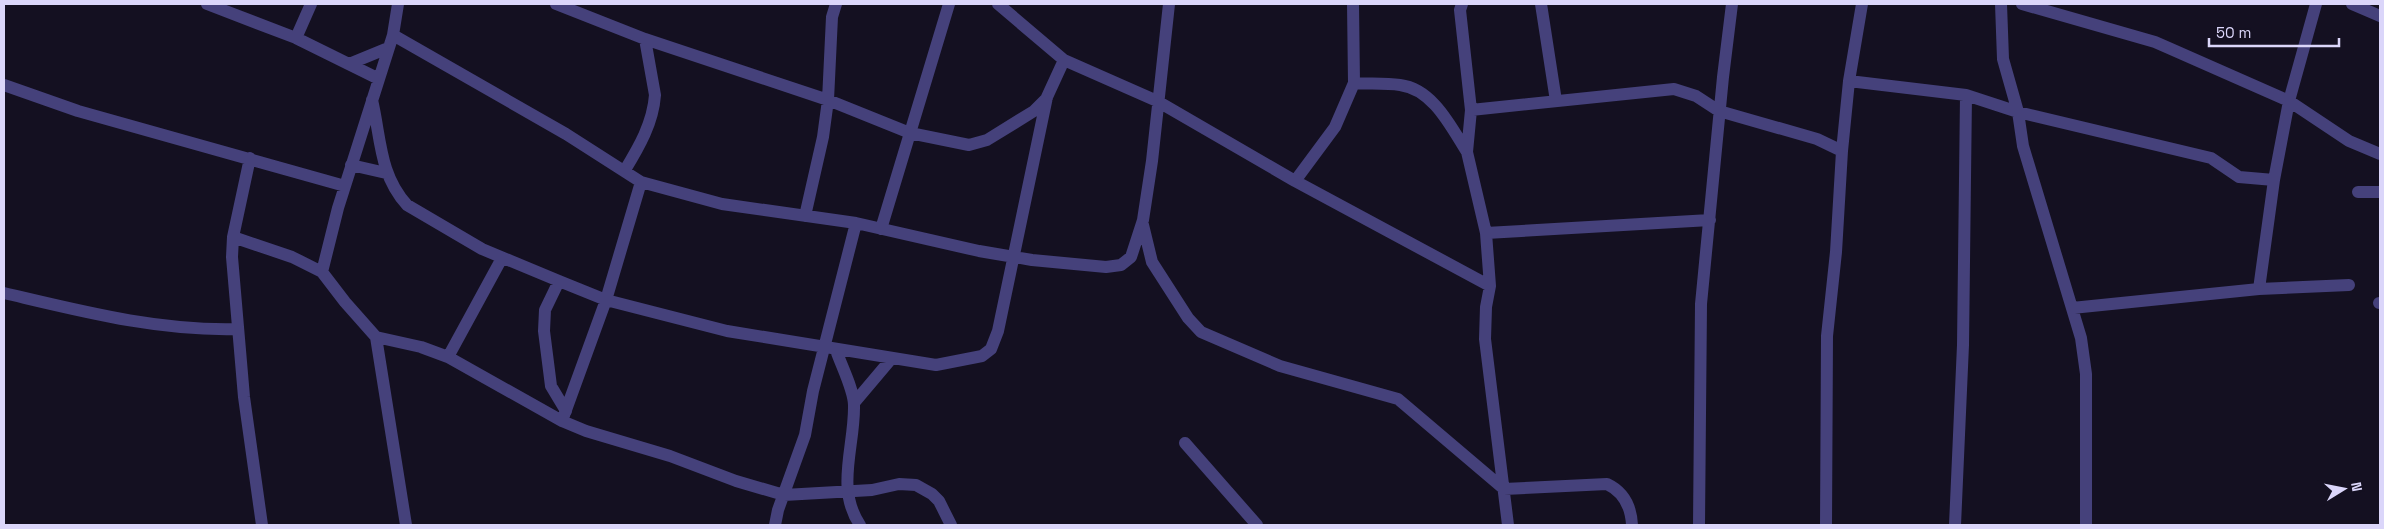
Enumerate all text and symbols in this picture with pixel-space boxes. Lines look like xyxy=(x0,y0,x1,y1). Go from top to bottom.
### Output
scale bar xyxy=(2209,15,2339,47)
text: 50 m xyxy=(2216,23,2251,42)
north arrow xyxy=(2319,464,2369,514)
text: N xyxy=(2347,481,2366,493)

